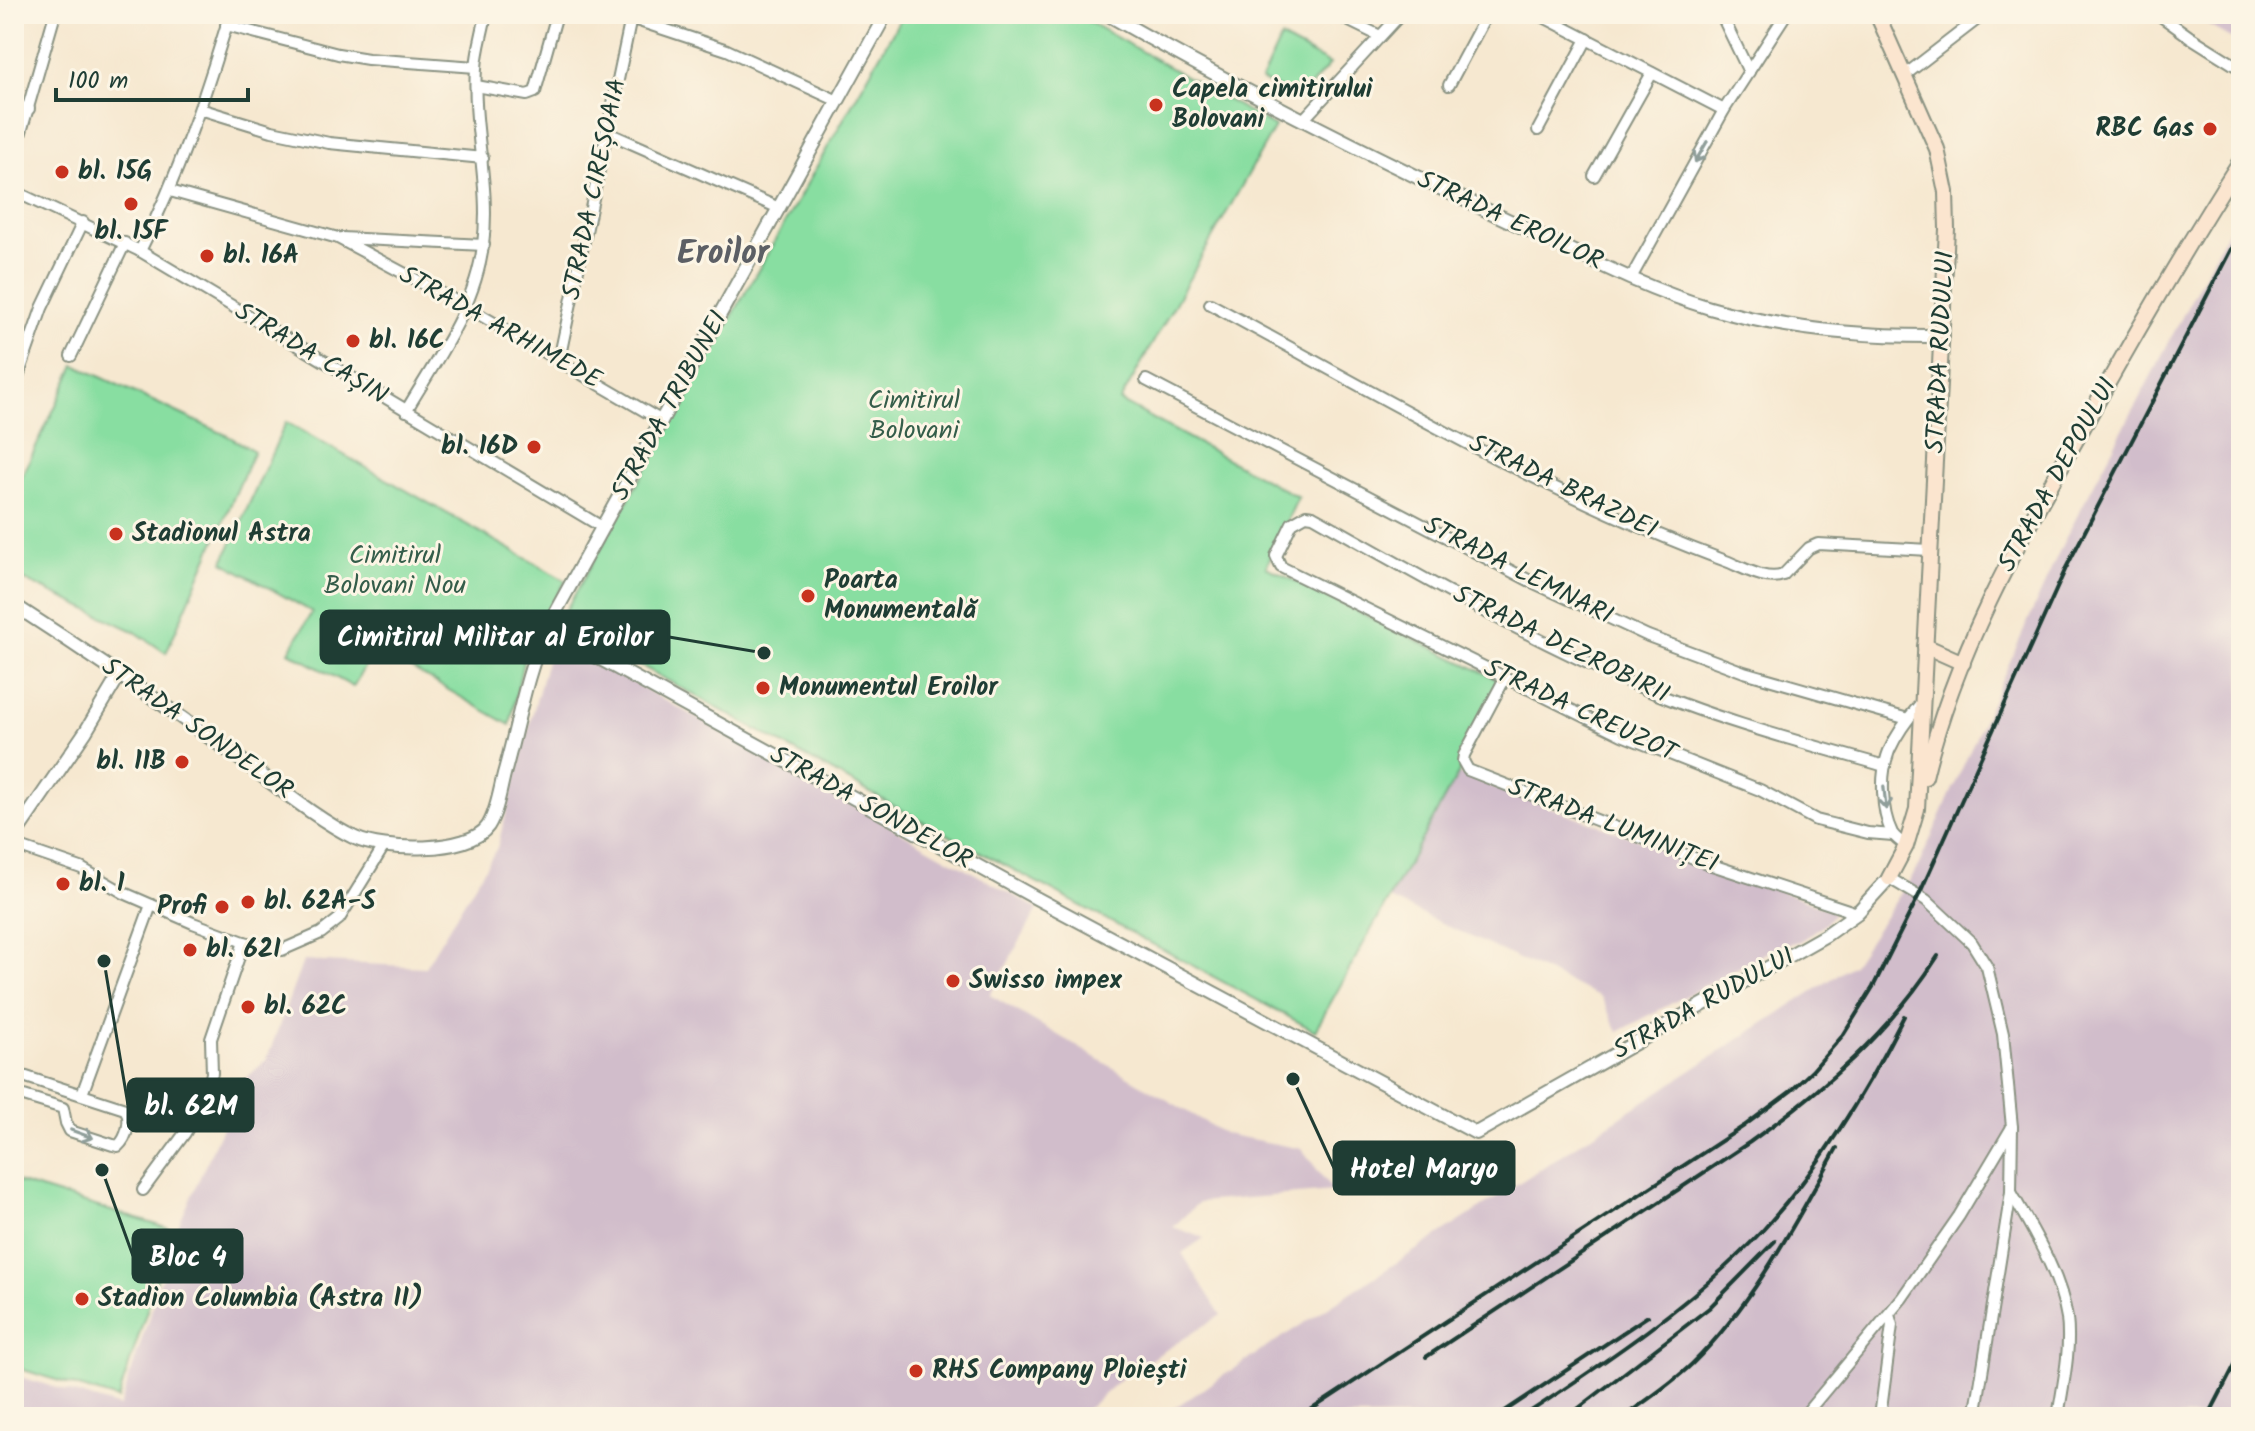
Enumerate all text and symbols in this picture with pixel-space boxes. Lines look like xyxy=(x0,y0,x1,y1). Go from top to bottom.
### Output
scale bar xyxy=(56,52,248,102)
text: 100 m xyxy=(68,62,128,101)
place label: Capela cimitirului Bolovani xyxy=(1172,69,1374,141)
street label: STRADA CIREȘOAIA xyxy=(551,74,639,304)
marker: Capela cimitirului Bolovani xyxy=(1147,96,1165,114)
place label: RBC Gas xyxy=(2095,108,2194,150)
marker: RBC Gas xyxy=(2201,120,2219,138)
one-way arrow xyxy=(1693,139,1708,163)
place label: bl. 15G xyxy=(78,151,152,193)
street label: STRADA EROILOR xyxy=(1410,159,1610,283)
marker: bl. 15G xyxy=(53,163,71,181)
marker: bl. 15F xyxy=(122,195,140,213)
place label: bl. 15F xyxy=(95,211,169,253)
district label: Eroilor xyxy=(677,227,771,281)
place label: bl. 16A xyxy=(223,235,299,277)
marker: bl. 16A xyxy=(198,247,216,265)
street label: STRADA RUDULUI xyxy=(1915,250,1967,454)
street label: STRADA ARHIMEDE xyxy=(391,255,610,402)
street label: STRADA CAȘIN xyxy=(226,292,396,416)
street label: STRADA TRIBUNEI xyxy=(600,303,740,509)
place label: bl. 16C xyxy=(369,320,445,362)
marker: bl. 16C xyxy=(344,332,362,350)
street label: STRADA DEPOULUI xyxy=(1987,370,2129,580)
park label: Cimitirul Bolovani xyxy=(868,380,961,452)
street label: STRADA BRAZDEI xyxy=(1461,423,1665,551)
place label: bl. 16D xyxy=(441,426,518,468)
marker: bl. 16D xyxy=(525,438,543,456)
street label: STRADA LEMNARI xyxy=(1416,505,1620,637)
place label: Stadionul Astra xyxy=(132,513,311,555)
marker: Stadionul Astra xyxy=(107,525,125,543)
park label: Cimitirul Bolovani Nou xyxy=(324,535,466,607)
place label: Poarta Monumentală xyxy=(824,560,979,632)
street label: STRADA DEZROBIRII xyxy=(1445,574,1677,716)
marker: Poarta Monumentală xyxy=(799,587,817,605)
callout: Cimitirul Militar al Eroilor xyxy=(321,611,669,663)
text: Cimitirul Militar al Eroilor xyxy=(337,616,655,661)
street label: STRADA SONDELOR xyxy=(92,647,302,811)
street label: STRADA CREUZOT xyxy=(1476,648,1686,775)
place label: Monumentul Eroilor xyxy=(779,667,999,709)
marker: Monumentul Eroilor xyxy=(754,679,772,697)
street label: STRADA SONDELOR xyxy=(762,735,980,881)
place label: bl. 11B xyxy=(96,741,166,783)
marker: bl. 11B xyxy=(173,753,191,771)
street label: STRADA LUMINIȚEI xyxy=(1502,767,1724,885)
one-way arrow xyxy=(1878,784,1893,811)
place label: bl. 1 xyxy=(79,863,125,905)
marker: bl. 1 xyxy=(54,875,72,893)
place label: bl. 62A-S xyxy=(264,881,376,923)
place label: Profi xyxy=(157,886,208,928)
marker: bl. 62A-S xyxy=(239,893,257,911)
marker: Profi xyxy=(213,898,231,916)
place label: bl. 62I xyxy=(206,929,281,971)
street label: STRADA RUDULUI xyxy=(1605,937,1803,1071)
marker: bl. 62I xyxy=(181,941,199,959)
place label: Swisso impex xyxy=(969,960,1122,1002)
marker: Swisso impex xyxy=(944,972,962,990)
place label: bl. 62C xyxy=(264,986,347,1028)
marker: bl. 62C xyxy=(239,998,257,1016)
callout: bl. 62M xyxy=(128,1079,253,1131)
text: bl. 62M xyxy=(144,1085,239,1130)
one-way arrow xyxy=(69,1128,94,1143)
callout: Hotel Maryo xyxy=(1334,1142,1514,1194)
text: Hotel Maryo xyxy=(1350,1148,1498,1193)
callout: Bloc 4 xyxy=(133,1230,242,1282)
text: Bloc 4 xyxy=(149,1236,227,1281)
place label: Stadion Columbia (Astra II) xyxy=(98,1278,423,1320)
marker: Stadion Columbia (Astra II) xyxy=(73,1290,91,1308)
place label: RHS Company Ploiești xyxy=(932,1350,1188,1392)
marker: RHS Company Ploiești xyxy=(907,1362,925,1380)

